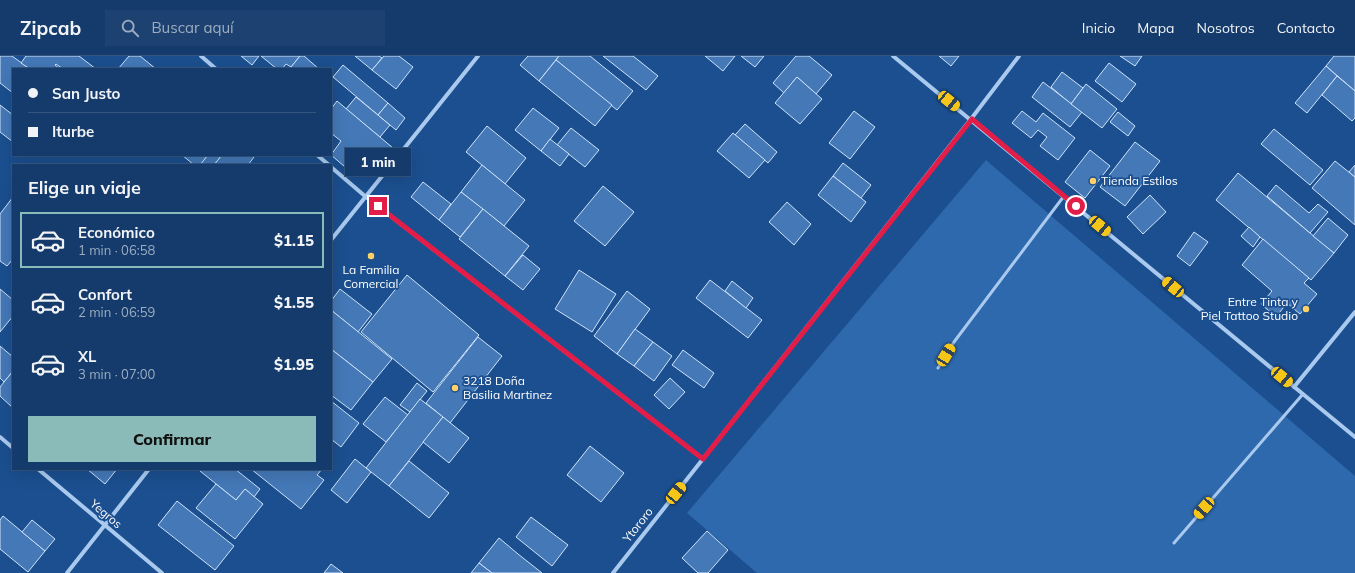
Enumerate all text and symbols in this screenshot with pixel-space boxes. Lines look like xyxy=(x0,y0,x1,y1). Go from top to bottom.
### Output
search box xyxy=(105,10,385,46)
text: Zipcab xyxy=(20,16,81,40)
icon: search xyxy=(119,17,141,39)
text: Buscar aquí xyxy=(151,18,234,37)
text: Inicio xyxy=(1082,19,1115,37)
text: Mapa xyxy=(1137,19,1175,37)
text: Nosotros xyxy=(1197,19,1255,37)
text: Contacto xyxy=(1277,19,1335,37)
text: San Justo xyxy=(52,84,120,103)
car xyxy=(936,89,962,113)
text: Iturbe xyxy=(52,122,94,141)
callout: 1 min xyxy=(345,148,411,176)
text: 1 min xyxy=(361,154,395,170)
place label: Tienda Estilos xyxy=(1101,173,1178,188)
text: Elige un viaje xyxy=(28,176,141,199)
marker: Tienda Estilos xyxy=(1088,176,1098,186)
route end xyxy=(369,197,387,215)
route start xyxy=(1067,197,1085,215)
car xyxy=(1087,214,1113,238)
icon: car xyxy=(30,222,66,258)
text: Económico xyxy=(78,223,155,242)
text: $1.15 xyxy=(274,231,314,250)
text: 1 min · 06:58 xyxy=(78,242,155,258)
marker: La Familia Comercial xyxy=(366,251,376,261)
place label: La Familia Comercial xyxy=(343,262,399,291)
car xyxy=(1160,275,1186,299)
icon: car xyxy=(30,284,66,320)
text: Confort xyxy=(78,285,132,304)
text: $1.55 xyxy=(274,293,314,312)
place label: Entre Tinta y Piel Tattoo Studio xyxy=(1201,294,1299,323)
text: 2 min · 06:59 xyxy=(78,304,155,320)
marker: Entre Tinta y Piel Tattoo Studio xyxy=(1301,304,1311,314)
car xyxy=(935,342,957,368)
icon: car xyxy=(30,346,66,382)
text: XL xyxy=(78,347,96,366)
text: $1.95 xyxy=(274,355,314,374)
car xyxy=(1269,365,1295,389)
text: 3 min · 07:00 xyxy=(78,366,155,382)
place label: 3218 Doña Basilia Martinez xyxy=(463,373,552,402)
marker: 3218 Doña Basilia Martinez xyxy=(450,383,460,393)
button: Confirmar xyxy=(28,416,316,462)
car xyxy=(664,480,688,506)
street label: Yegros xyxy=(86,495,125,531)
car xyxy=(1192,495,1216,521)
street label: Ytororo xyxy=(619,504,656,546)

